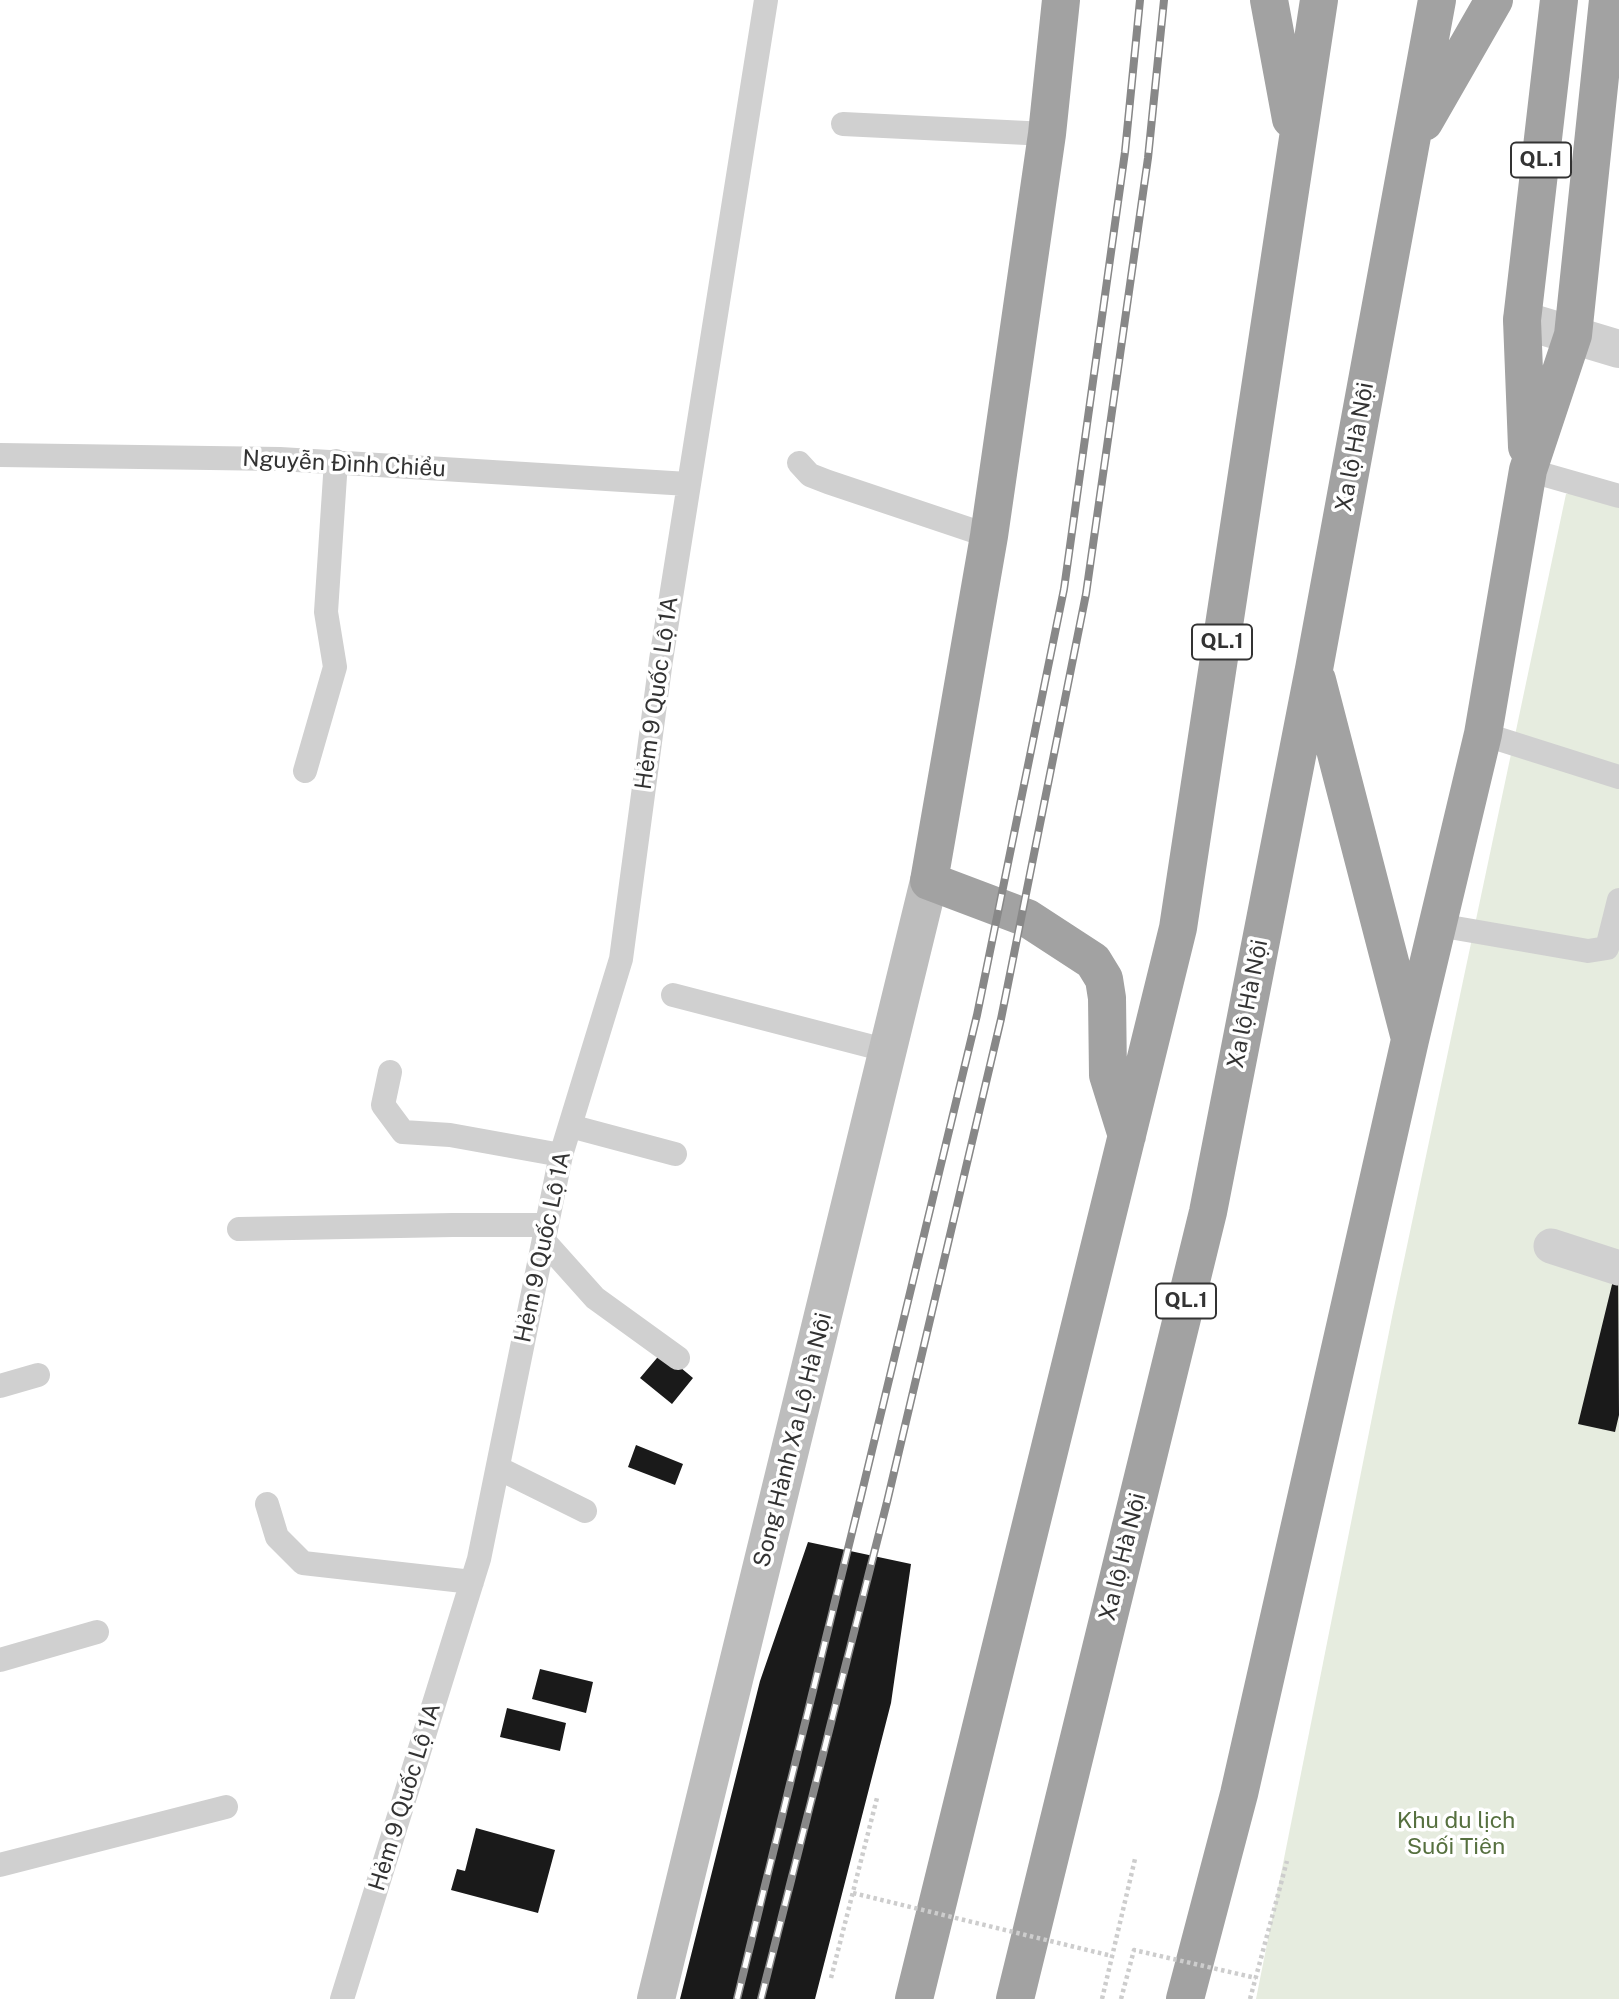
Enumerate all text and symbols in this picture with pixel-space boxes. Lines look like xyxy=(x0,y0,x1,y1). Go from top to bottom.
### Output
road number: QL.1 xyxy=(1511,142,1571,178)
street label: Xa lộ Hà Nội xyxy=(1330,380,1380,514)
street label: Nguyễn Đình Chiểu xyxy=(242,445,446,483)
street label: Hẻm 9 Quốc Lộ 1A xyxy=(630,595,684,791)
road number: QL.1 xyxy=(1192,624,1252,660)
street label: Xa lộ Hà Nội xyxy=(1222,937,1274,1071)
street label: Hẻm 9 Quốc Lộ 1A xyxy=(509,1149,577,1345)
road number: QL.1 xyxy=(1156,1284,1216,1318)
street label: Song Hành Xa Lộ Hà Nội xyxy=(748,1310,838,1570)
street label: Xa lộ Hà Nội xyxy=(1094,1490,1152,1624)
street label: Hẻm 9 Quốc Lộ 1A xyxy=(363,1700,447,1894)
park label: Khu du lịch Suối Tiên xyxy=(1397,1807,1515,1861)

